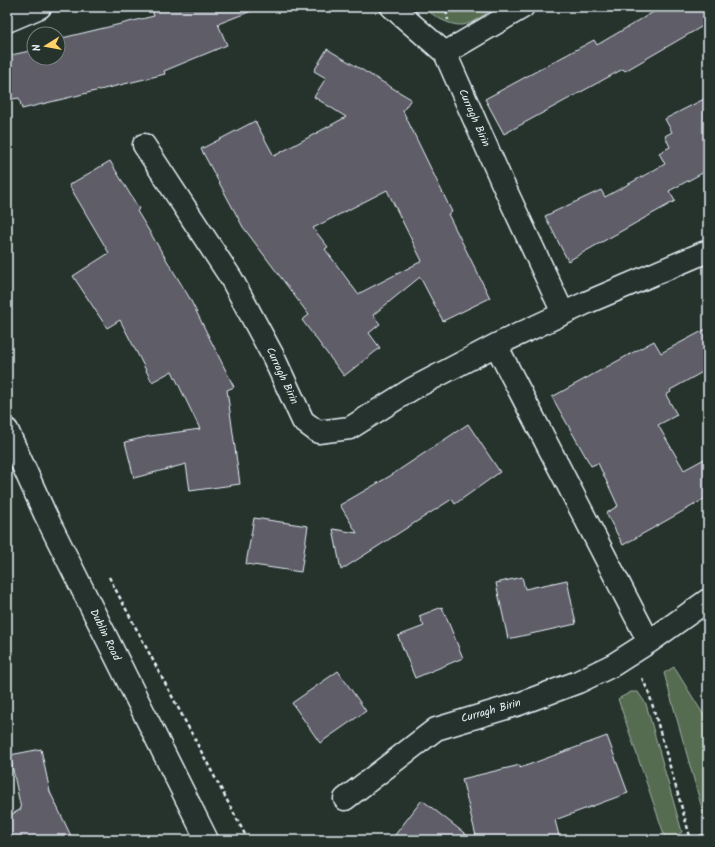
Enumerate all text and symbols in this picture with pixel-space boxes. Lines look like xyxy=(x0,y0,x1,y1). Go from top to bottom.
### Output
north arrow xyxy=(26,26,66,66)
text: N xyxy=(28,43,47,53)
street label: Curragh Birin xyxy=(453,86,495,150)
street label: Curragh Birin xyxy=(261,344,303,408)
street label: Dublin Road xyxy=(85,606,126,664)
street label: Curragh Birin xyxy=(459,694,523,728)

